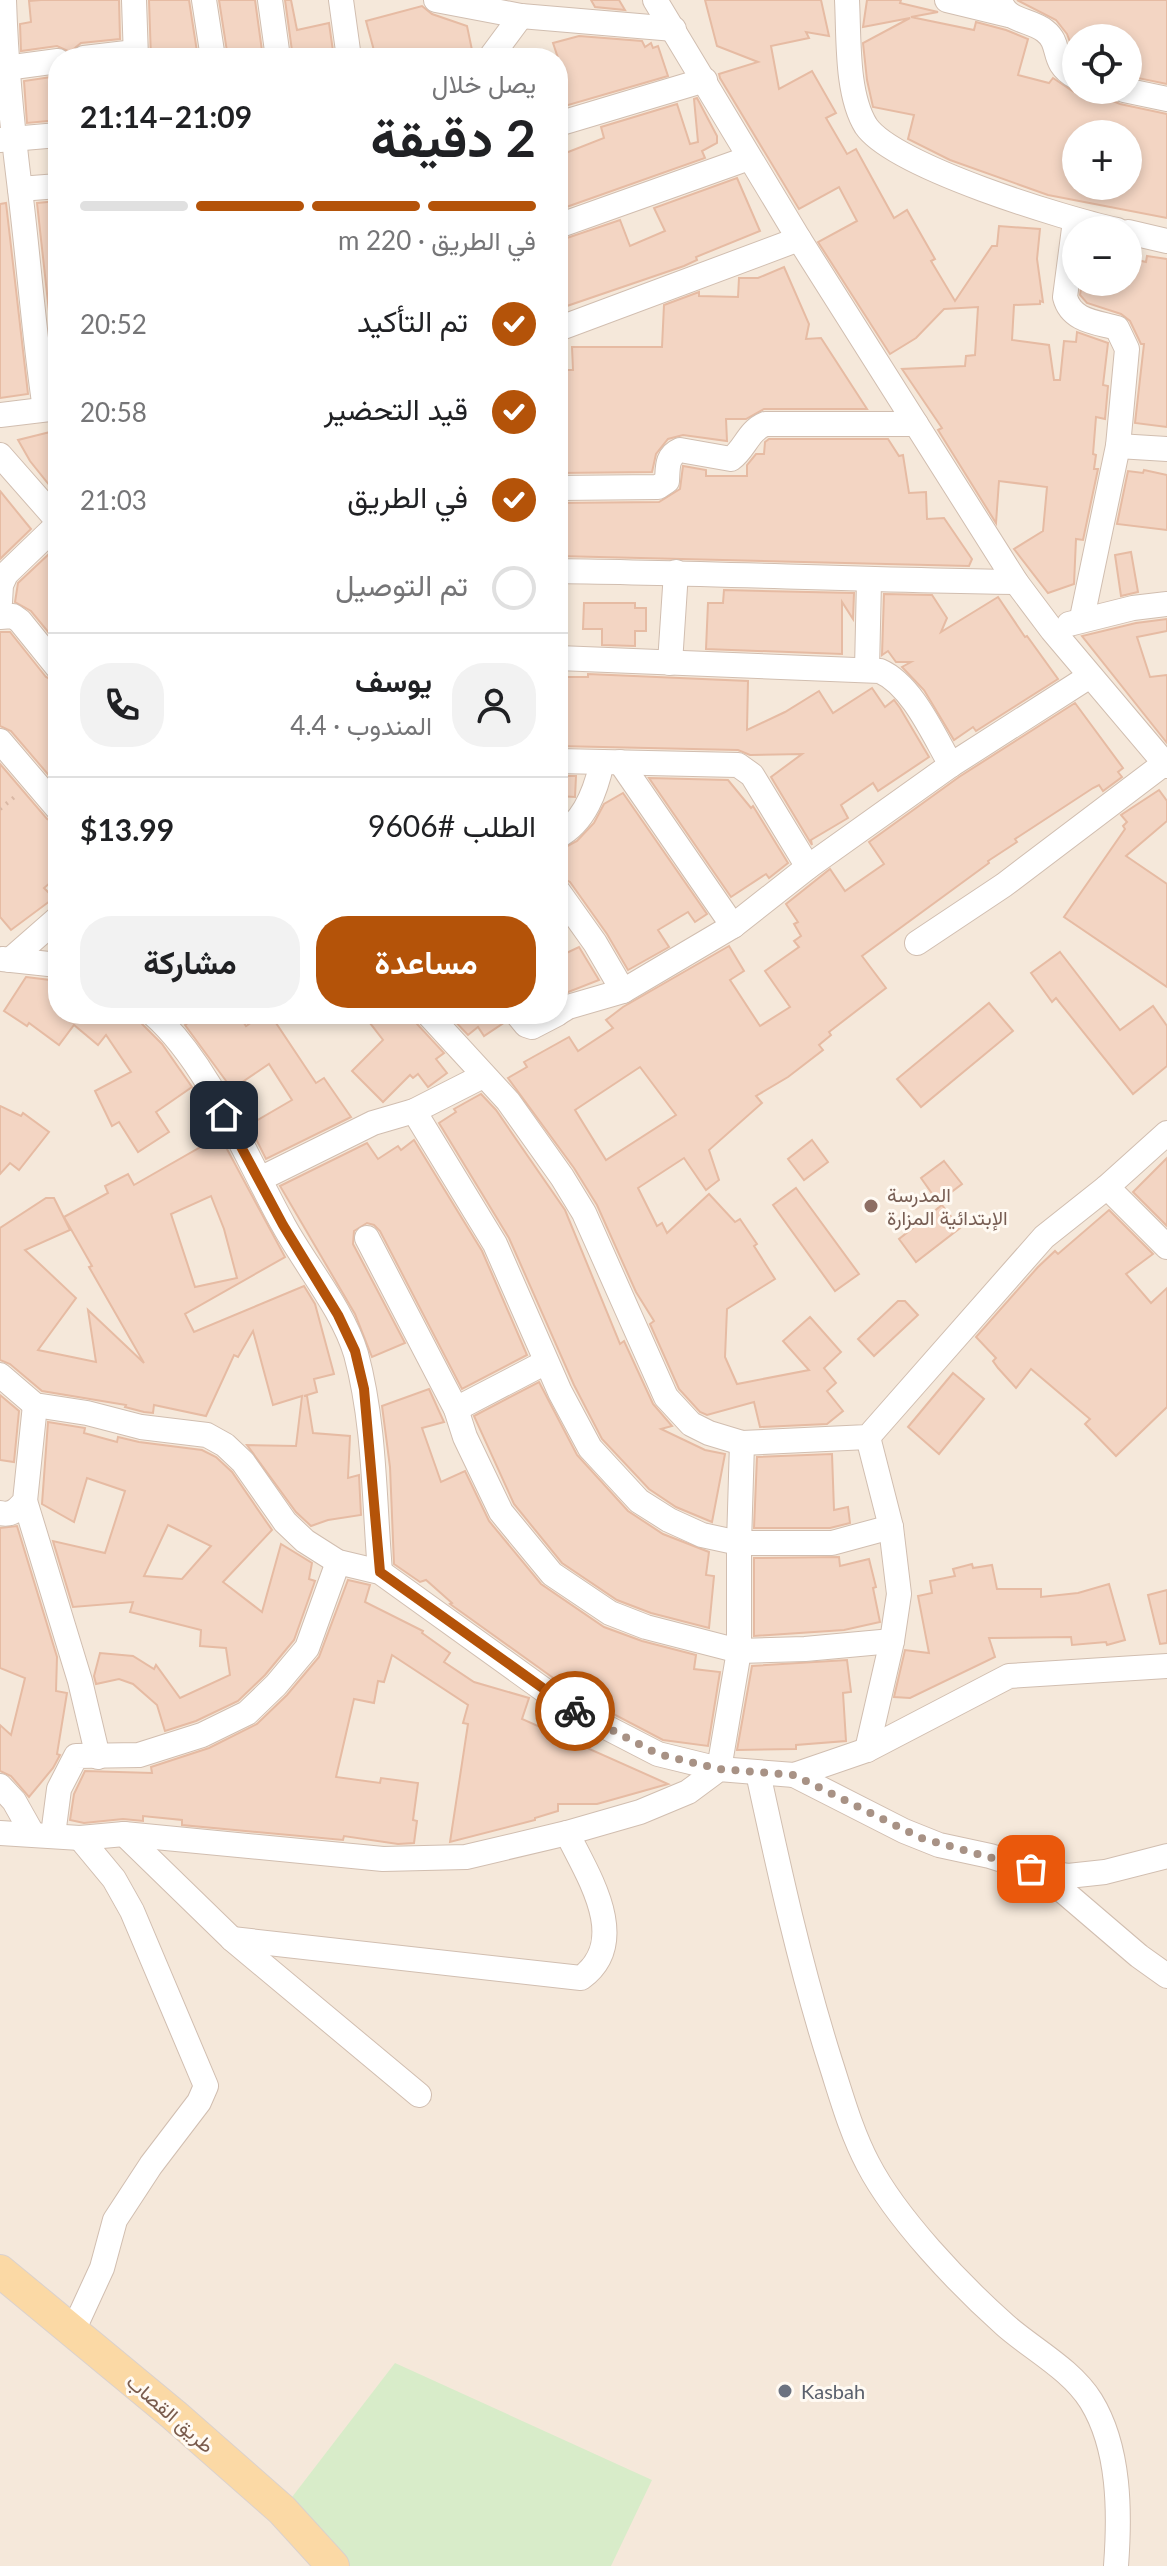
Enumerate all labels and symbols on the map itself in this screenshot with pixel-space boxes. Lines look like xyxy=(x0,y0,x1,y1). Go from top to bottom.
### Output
pin xyxy=(190,1081,258,1149)
place label: المدرسة الإبتدائية المزارة xyxy=(887,1182,1008,1231)
marker: المدرسة الإبتدائية المزارة xyxy=(862,1197,880,1215)
courier xyxy=(535,1671,615,1751)
pin xyxy=(997,1835,1065,1903)
street label: طريق القصاب xyxy=(121,2369,220,2459)
place label: Kasbah xyxy=(801,2379,865,2403)
marker: Kasbah xyxy=(776,2382,794,2400)

